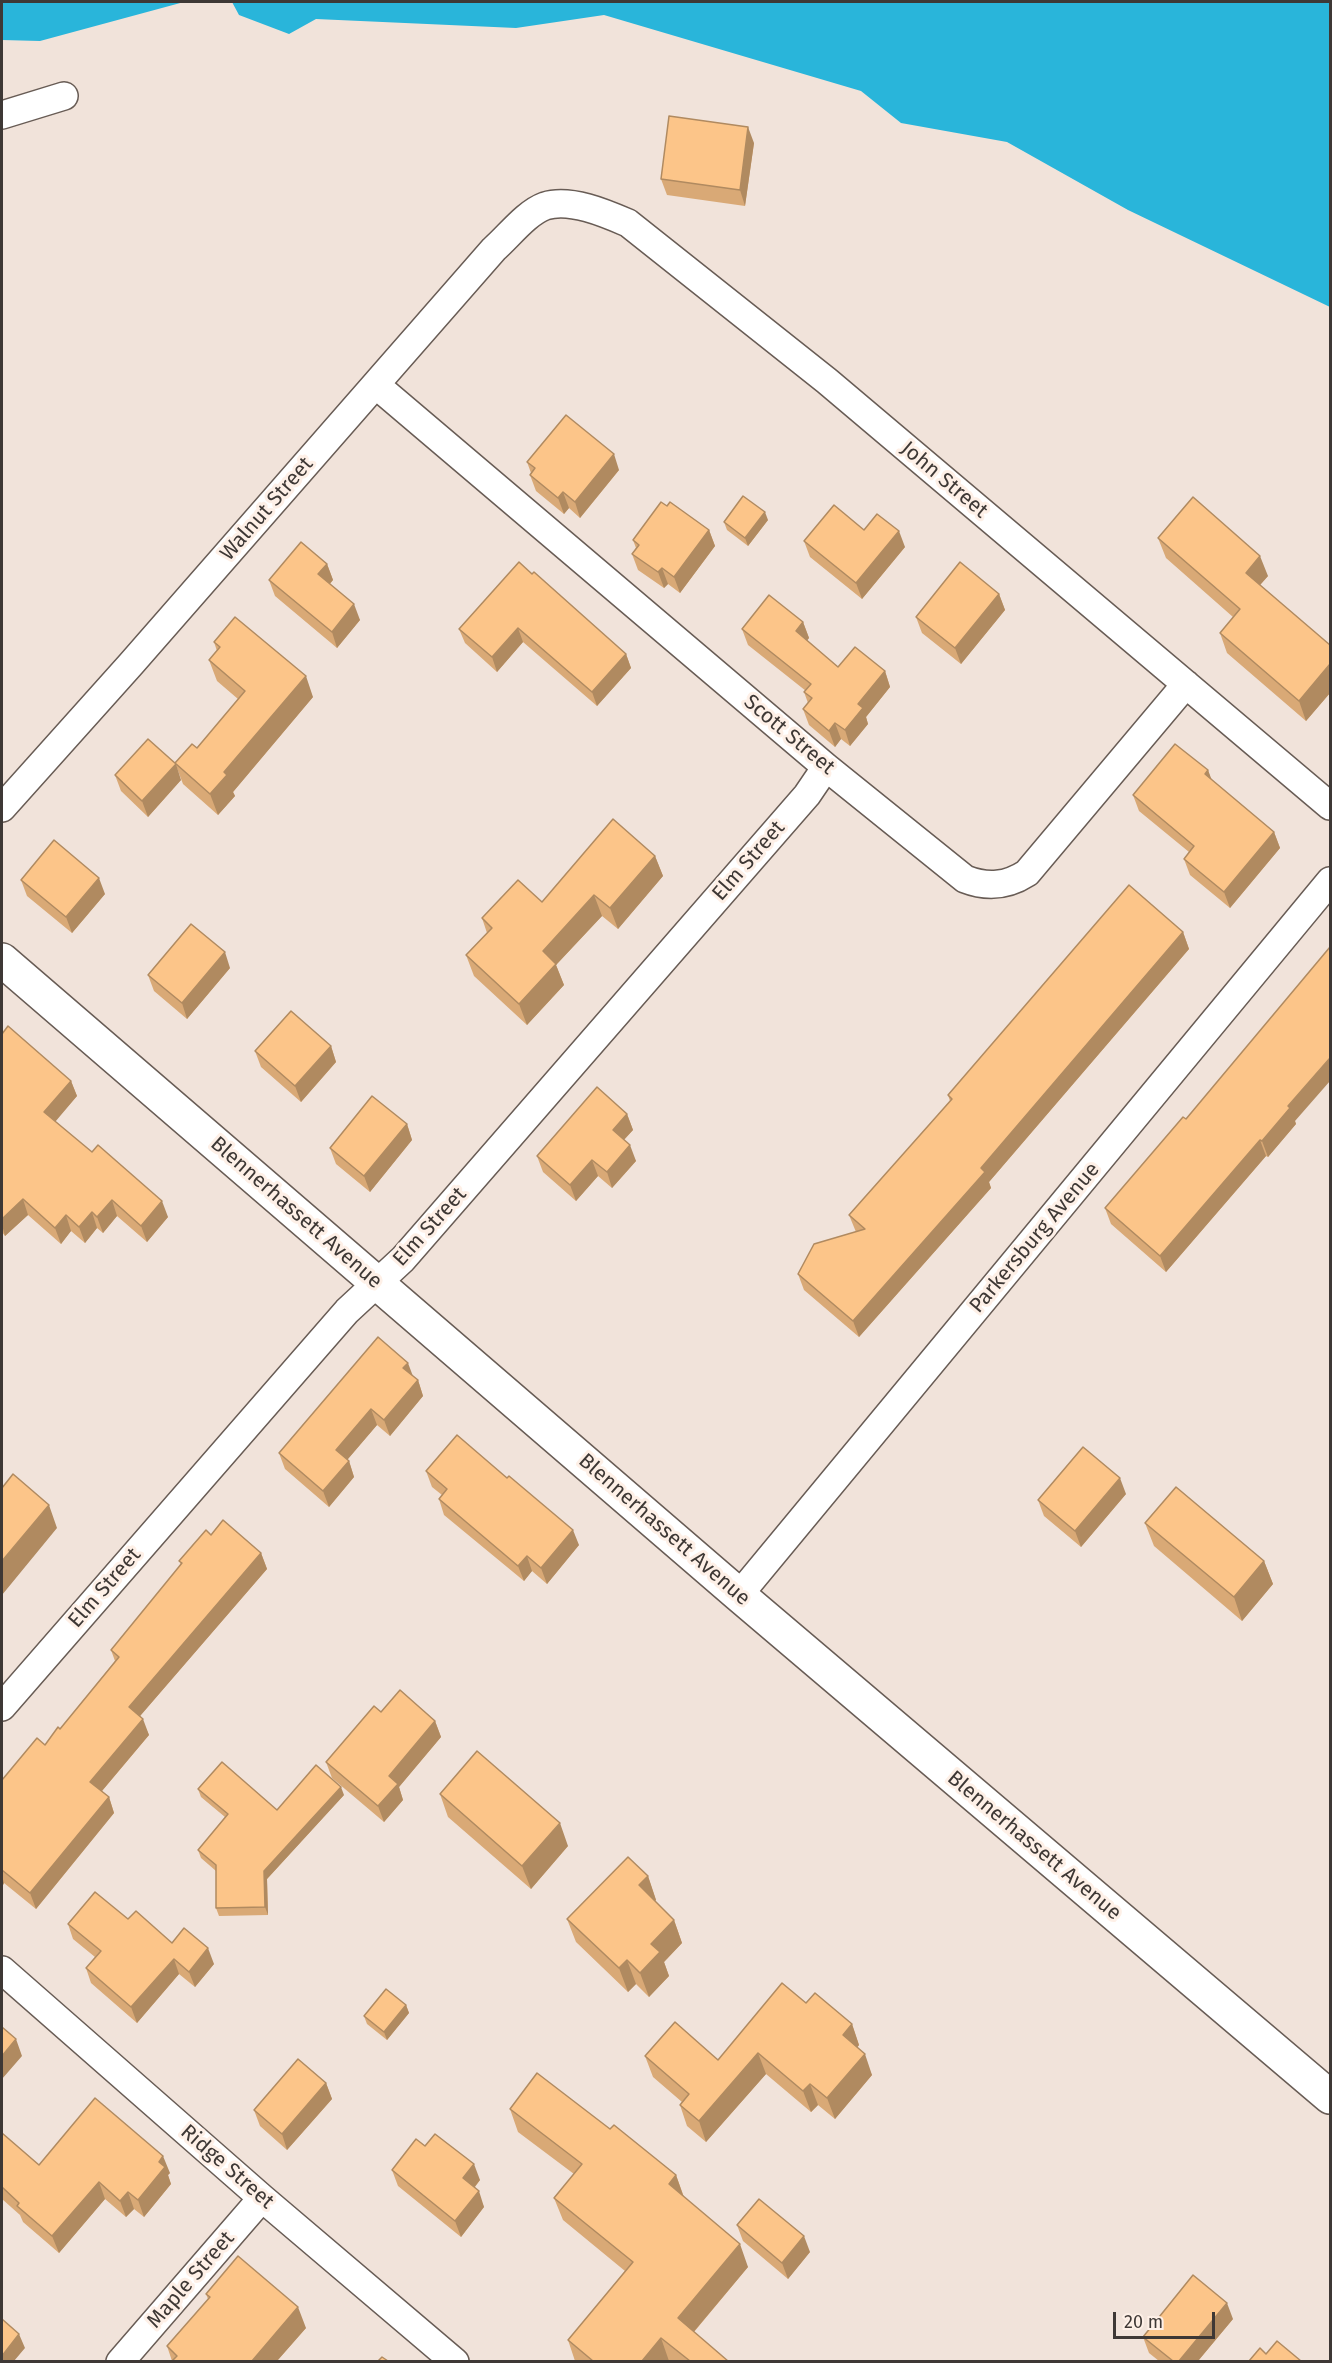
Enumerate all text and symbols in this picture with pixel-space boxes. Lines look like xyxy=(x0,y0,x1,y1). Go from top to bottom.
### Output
street label: John Street xyxy=(895,436,993,524)
street label: Walnut Street xyxy=(215,452,319,566)
street label: Scott Street xyxy=(738,690,840,780)
street label: Elm Street xyxy=(707,816,791,906)
street label: Blennerhassett Avenue xyxy=(205,1132,387,1294)
street label: Parkersburg Avenue xyxy=(965,1158,1105,1318)
street label: Elm Street xyxy=(388,1182,472,1272)
street label: Blennerhassett Avenue xyxy=(573,1449,755,1611)
street label: Elm Street xyxy=(63,1543,147,1633)
street label: Blennerhassett Avenue xyxy=(942,1766,1126,1926)
street label: Ridge Street xyxy=(175,2120,279,2214)
street label: Maple Street xyxy=(142,2226,240,2334)
scale bar xyxy=(1116,2300,1218,2338)
text: 20 m xyxy=(1124,2311,1163,2333)

